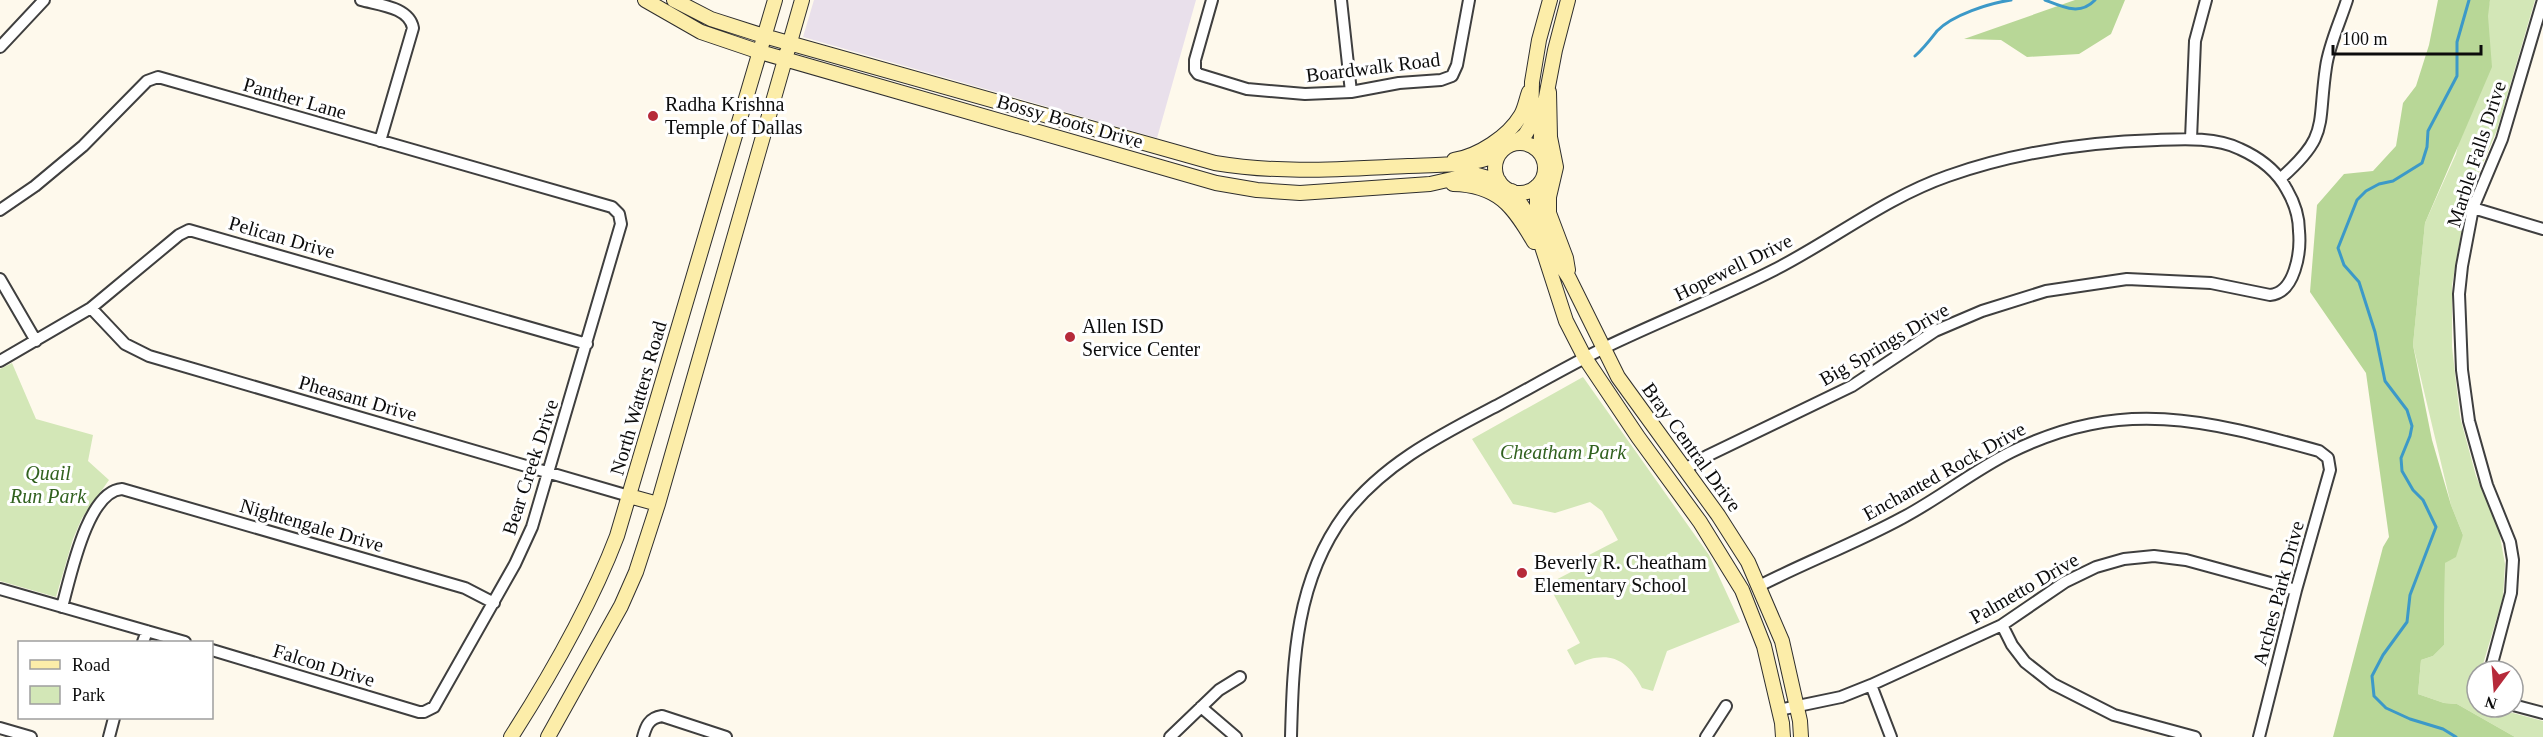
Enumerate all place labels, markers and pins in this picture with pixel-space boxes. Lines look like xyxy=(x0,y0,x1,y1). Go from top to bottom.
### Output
place label: Radha Krishna Temple of Dallas xyxy=(665,93,803,139)
marker: Radha Krishna Temple of Dallas xyxy=(646,109,660,123)
place label: Allen ISD Service Center xyxy=(1082,315,1201,360)
marker: Allen ISD Service Center xyxy=(1063,330,1077,344)
place label: Beverly R. Cheatham Elementary School xyxy=(1534,551,1707,597)
marker: Beverly R. Cheatham Elementary School xyxy=(1515,566,1529,580)

